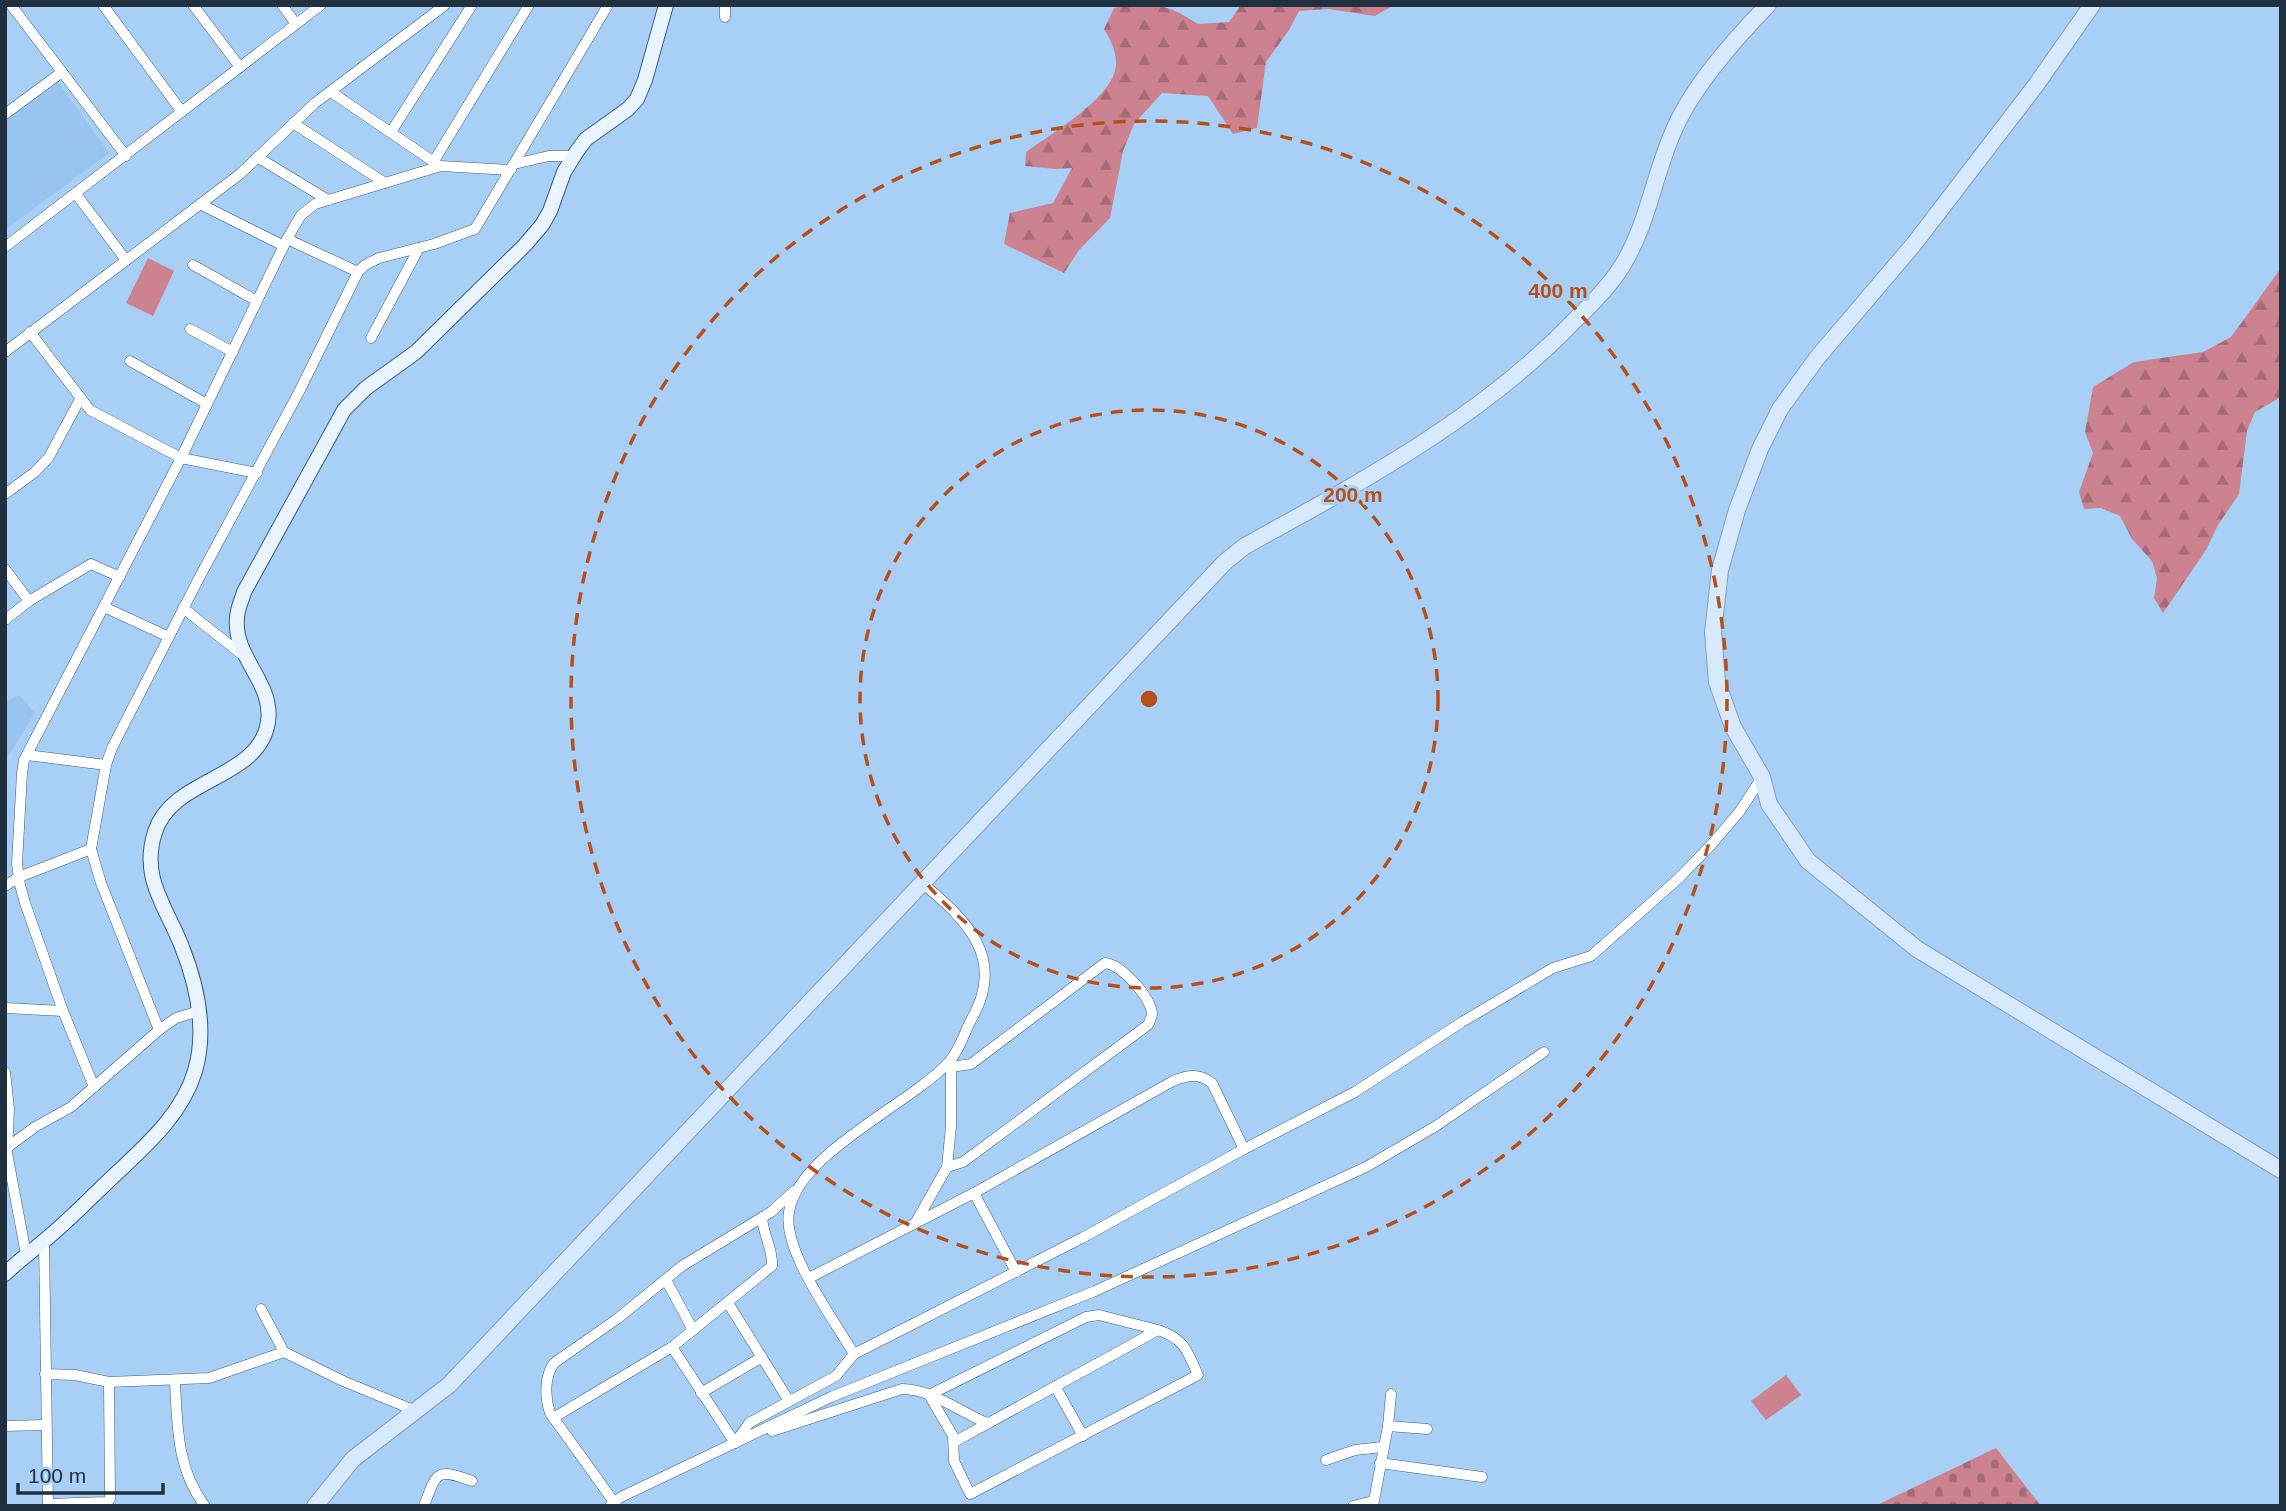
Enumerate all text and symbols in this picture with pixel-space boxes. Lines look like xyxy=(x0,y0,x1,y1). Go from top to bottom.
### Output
text: 400 m xyxy=(1528,279,1588,302)
text: 200 m xyxy=(1323,483,1383,506)
centre of rings xyxy=(1137,687,1161,711)
scale bar xyxy=(18,1452,163,1496)
text: 100 m xyxy=(28,1464,86,1487)

